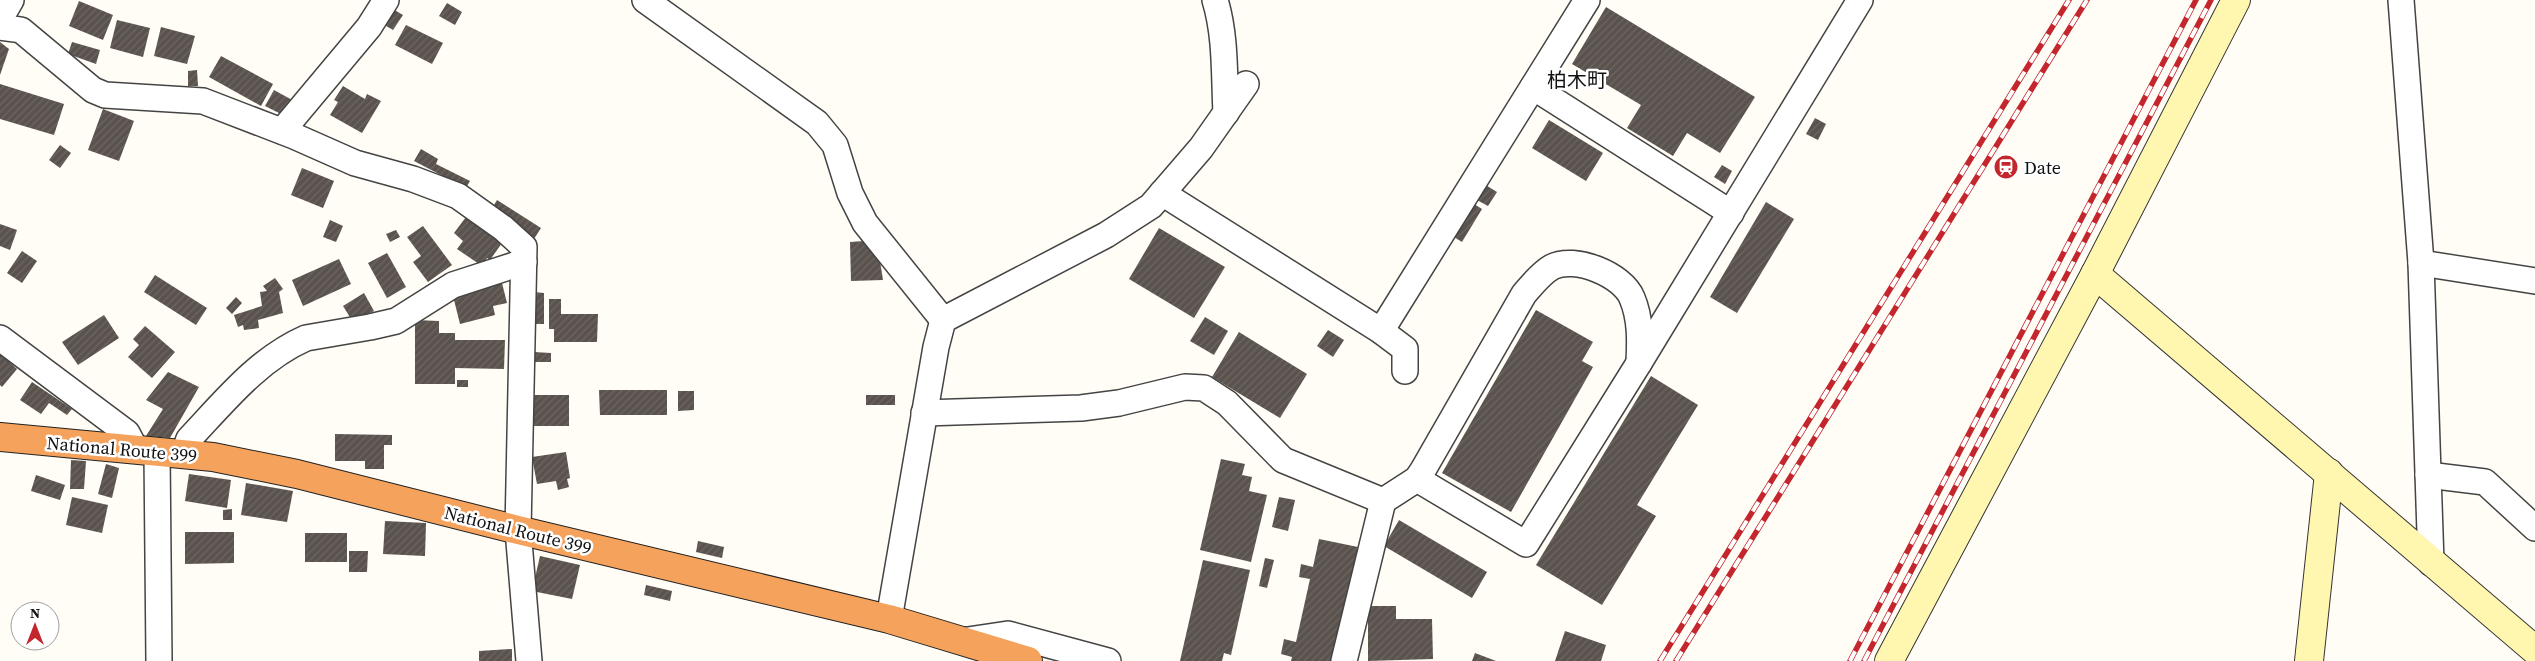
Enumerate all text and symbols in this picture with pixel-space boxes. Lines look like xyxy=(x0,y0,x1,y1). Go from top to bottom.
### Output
district label: 柏木町 xyxy=(1547,66,1607,94)
station icon: Date xyxy=(1993,154,2019,180)
place label: Date xyxy=(2024,155,2061,180)
street label: National Route 399 xyxy=(46,430,198,468)
street label: National Route 399 xyxy=(442,500,594,560)
north arrow xyxy=(10,601,60,651)
text: N xyxy=(30,603,40,623)

